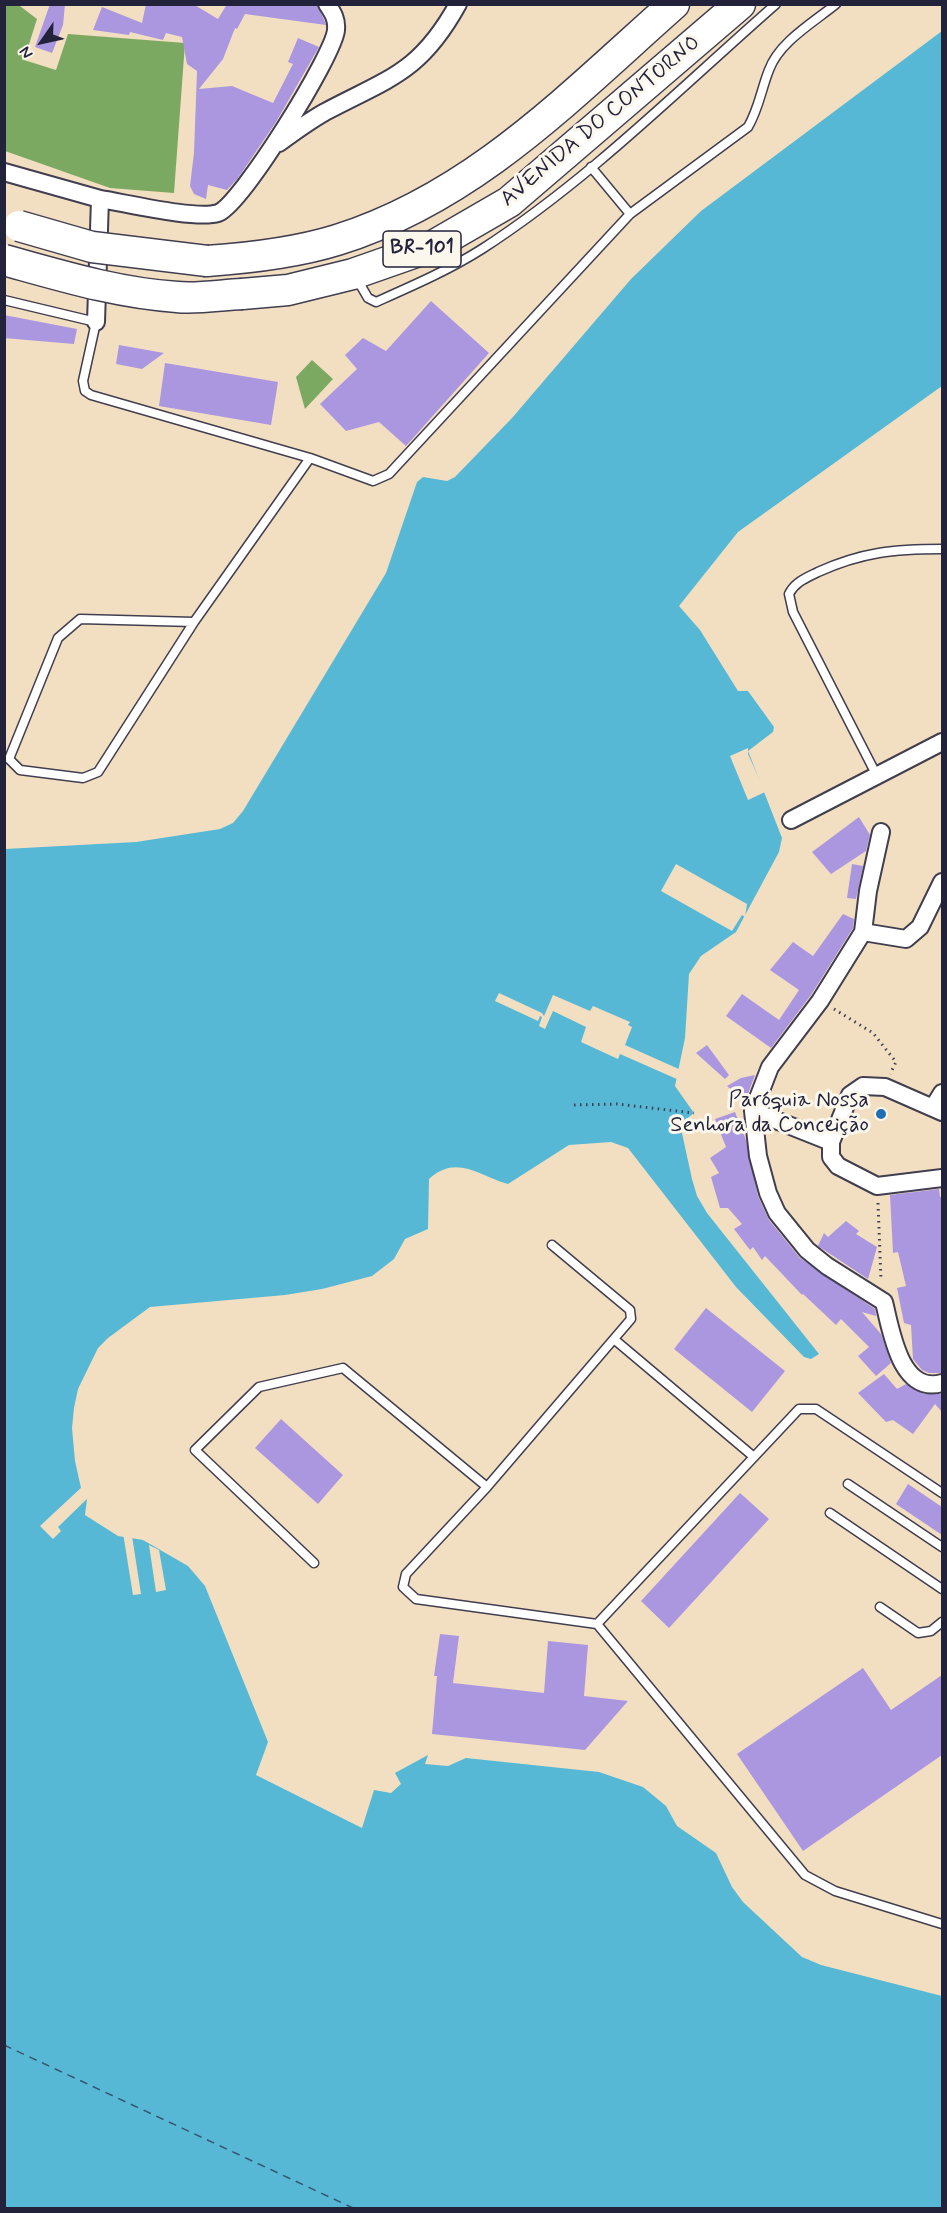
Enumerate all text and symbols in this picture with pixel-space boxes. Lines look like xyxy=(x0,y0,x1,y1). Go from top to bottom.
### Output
north arrow xyxy=(12,12,72,72)
street label: AVENIDA DO CONTORNO xyxy=(496,31,706,213)
text: N xyxy=(15,42,38,63)
road number: BR-101 xyxy=(383,231,461,267)
place label: Paróquia Nossa Senhora da Conceição xyxy=(670,1088,869,1140)
marker: Paróquia Nossa Senhora da Conceição xyxy=(874,1107,888,1121)

